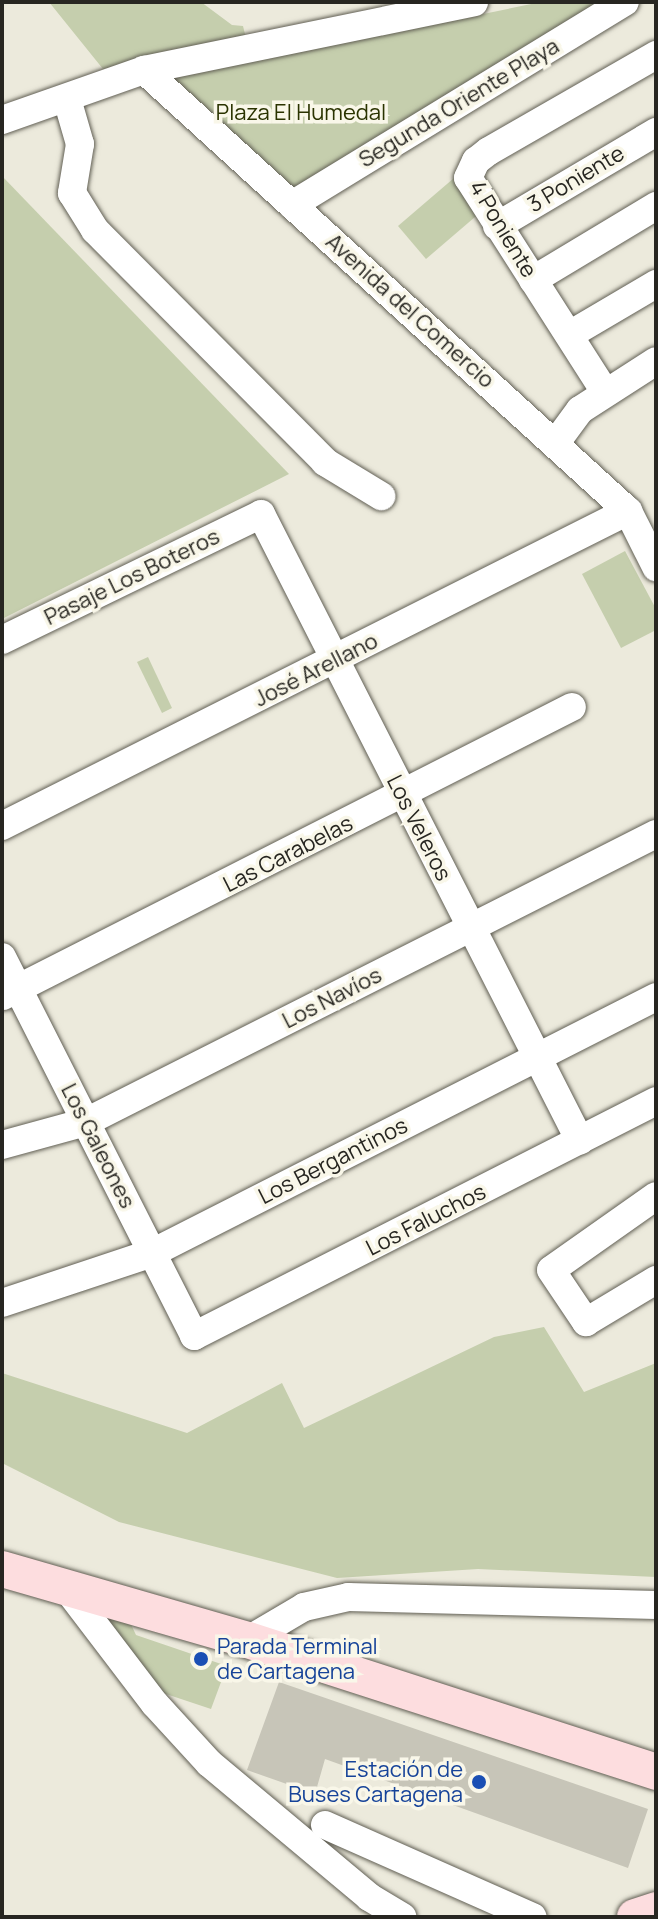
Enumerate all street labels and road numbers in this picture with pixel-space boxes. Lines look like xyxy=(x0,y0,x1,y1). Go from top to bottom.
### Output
street label: Segunda Oriente Playa xyxy=(354,33,564,173)
street label: 3 Poniente xyxy=(523,140,629,218)
street label: 4 Poniente xyxy=(464,176,542,282)
street label: Avenida del Comercio xyxy=(320,228,500,394)
street label: Pasaje Los Boteros xyxy=(40,523,224,631)
street label: José Arellano xyxy=(250,628,382,712)
street label: Los Veleros xyxy=(381,771,457,885)
street label: Las Carabelas xyxy=(219,810,357,898)
street label: Los Navíos xyxy=(278,962,386,1034)
street label: Los Galeones xyxy=(55,1079,141,1213)
street label: Los Bergantinos xyxy=(254,1112,412,1210)
street label: Los Faluchos xyxy=(362,1179,490,1261)

